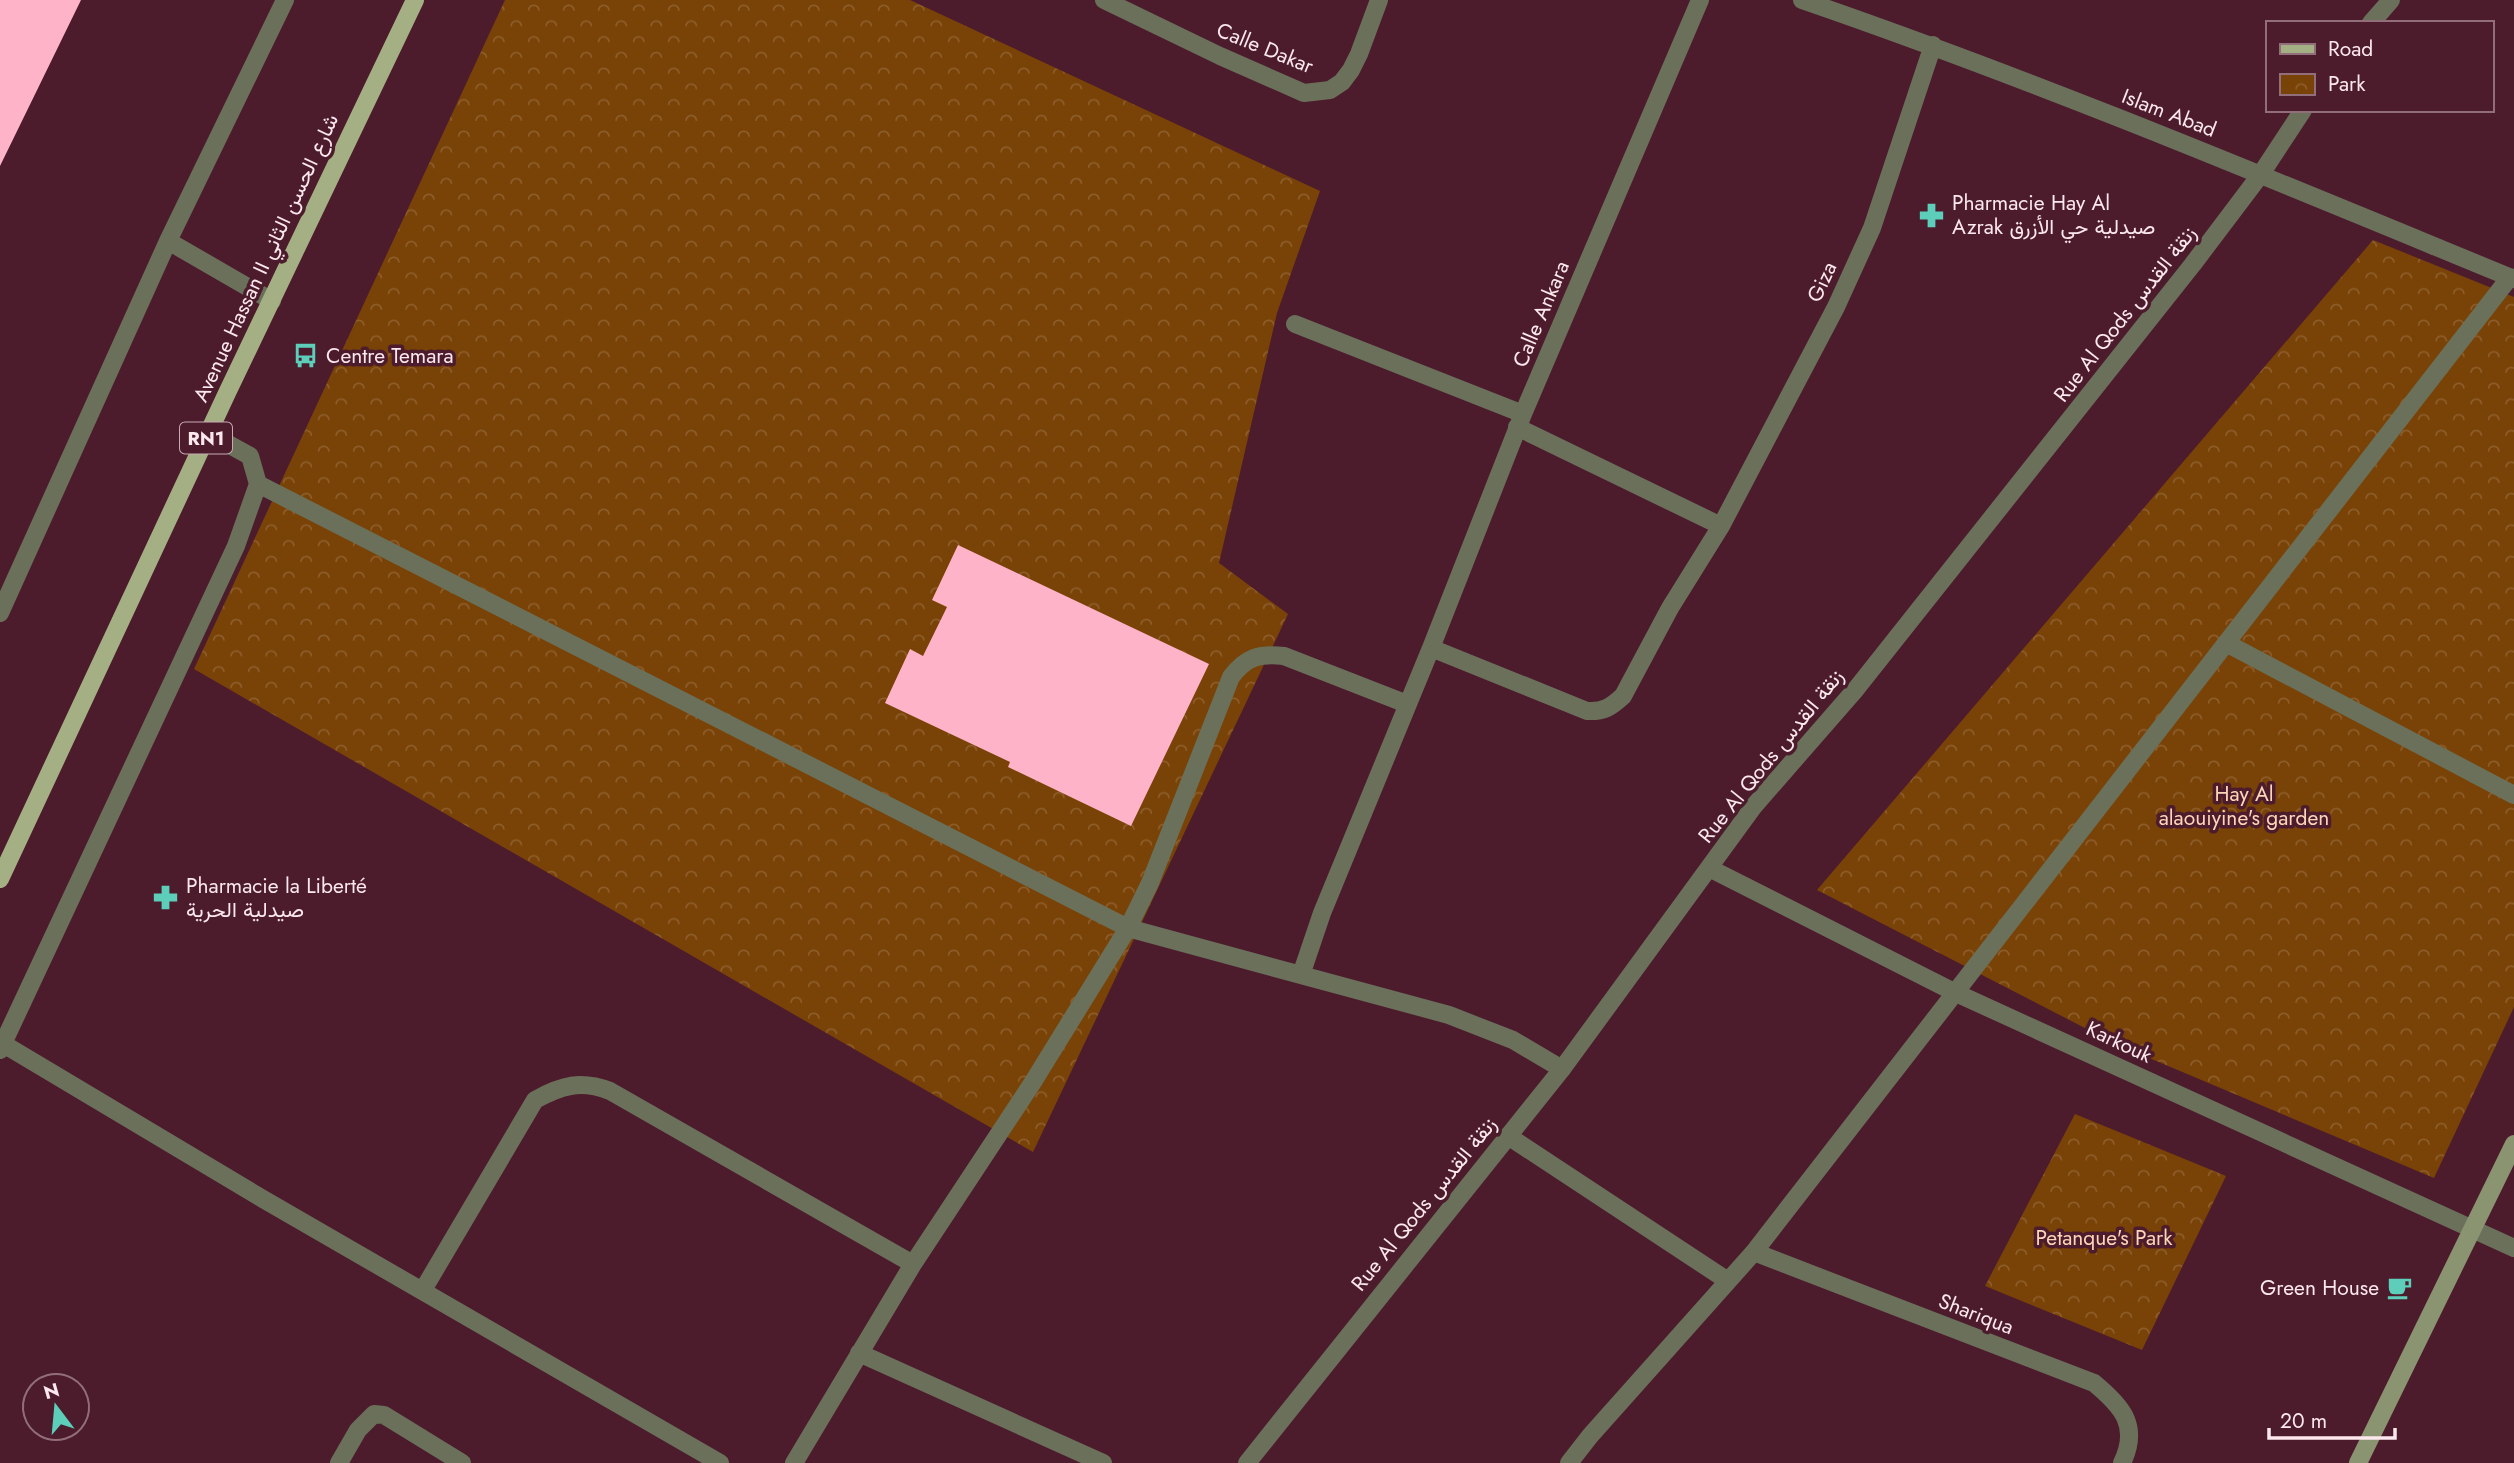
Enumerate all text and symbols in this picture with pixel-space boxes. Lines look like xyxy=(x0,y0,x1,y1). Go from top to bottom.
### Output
street label: Calle Dakar xyxy=(1212,15,1319,81)
legend xyxy=(2266,21,2493,112)
text: Road xyxy=(2328,34,2373,64)
text: Park xyxy=(2328,69,2366,99)
street label: Islam Abad xyxy=(2117,81,2221,145)
street label: Avenue Hassan II شارع الحسن الثاني xyxy=(186,109,348,408)
place label: Pharmacie Hay Al Azrak صيدلية حي الأزرق xyxy=(1952,188,2155,244)
pharmacy icon: Pharmacie Hay Al Azrak صيدلية حي الأزرق xyxy=(1918,201,1946,229)
street label: Rue Al Qods زنقة القدس xyxy=(2047,219,2203,409)
street label: Calle Ankara xyxy=(1505,256,1577,372)
street label: Giza xyxy=(1800,257,1844,307)
place label: Centre Temara xyxy=(326,341,454,371)
bus stop icon: Centre Temara xyxy=(292,342,320,370)
road number: RN1 xyxy=(180,422,232,453)
street label: Rue Al Qods زنقة القدس xyxy=(1691,662,1851,850)
park label: Hay Al alaouiyine's garden xyxy=(2159,779,2329,833)
place label: Pharmacie la Liberté صيدلية الحرية xyxy=(186,871,367,925)
pharmacy icon: Pharmacie la Liberté صيدلية الحرية xyxy=(152,884,180,912)
street label: Karkouk xyxy=(2081,1014,2158,1071)
street label: Rue Al Qods زنقة القدس xyxy=(1344,1110,1504,1298)
park label: Petanque's Park xyxy=(2035,1223,2173,1253)
place label: Green House xyxy=(2260,1273,2379,1303)
cafe icon: Green House xyxy=(2385,1274,2413,1302)
street label: Shariqua xyxy=(1934,1286,2018,1342)
north arrow xyxy=(21,1372,91,1442)
text: N xyxy=(40,1376,62,1406)
scale bar xyxy=(2269,1396,2395,1440)
text: 20 m xyxy=(2280,1406,2327,1436)

